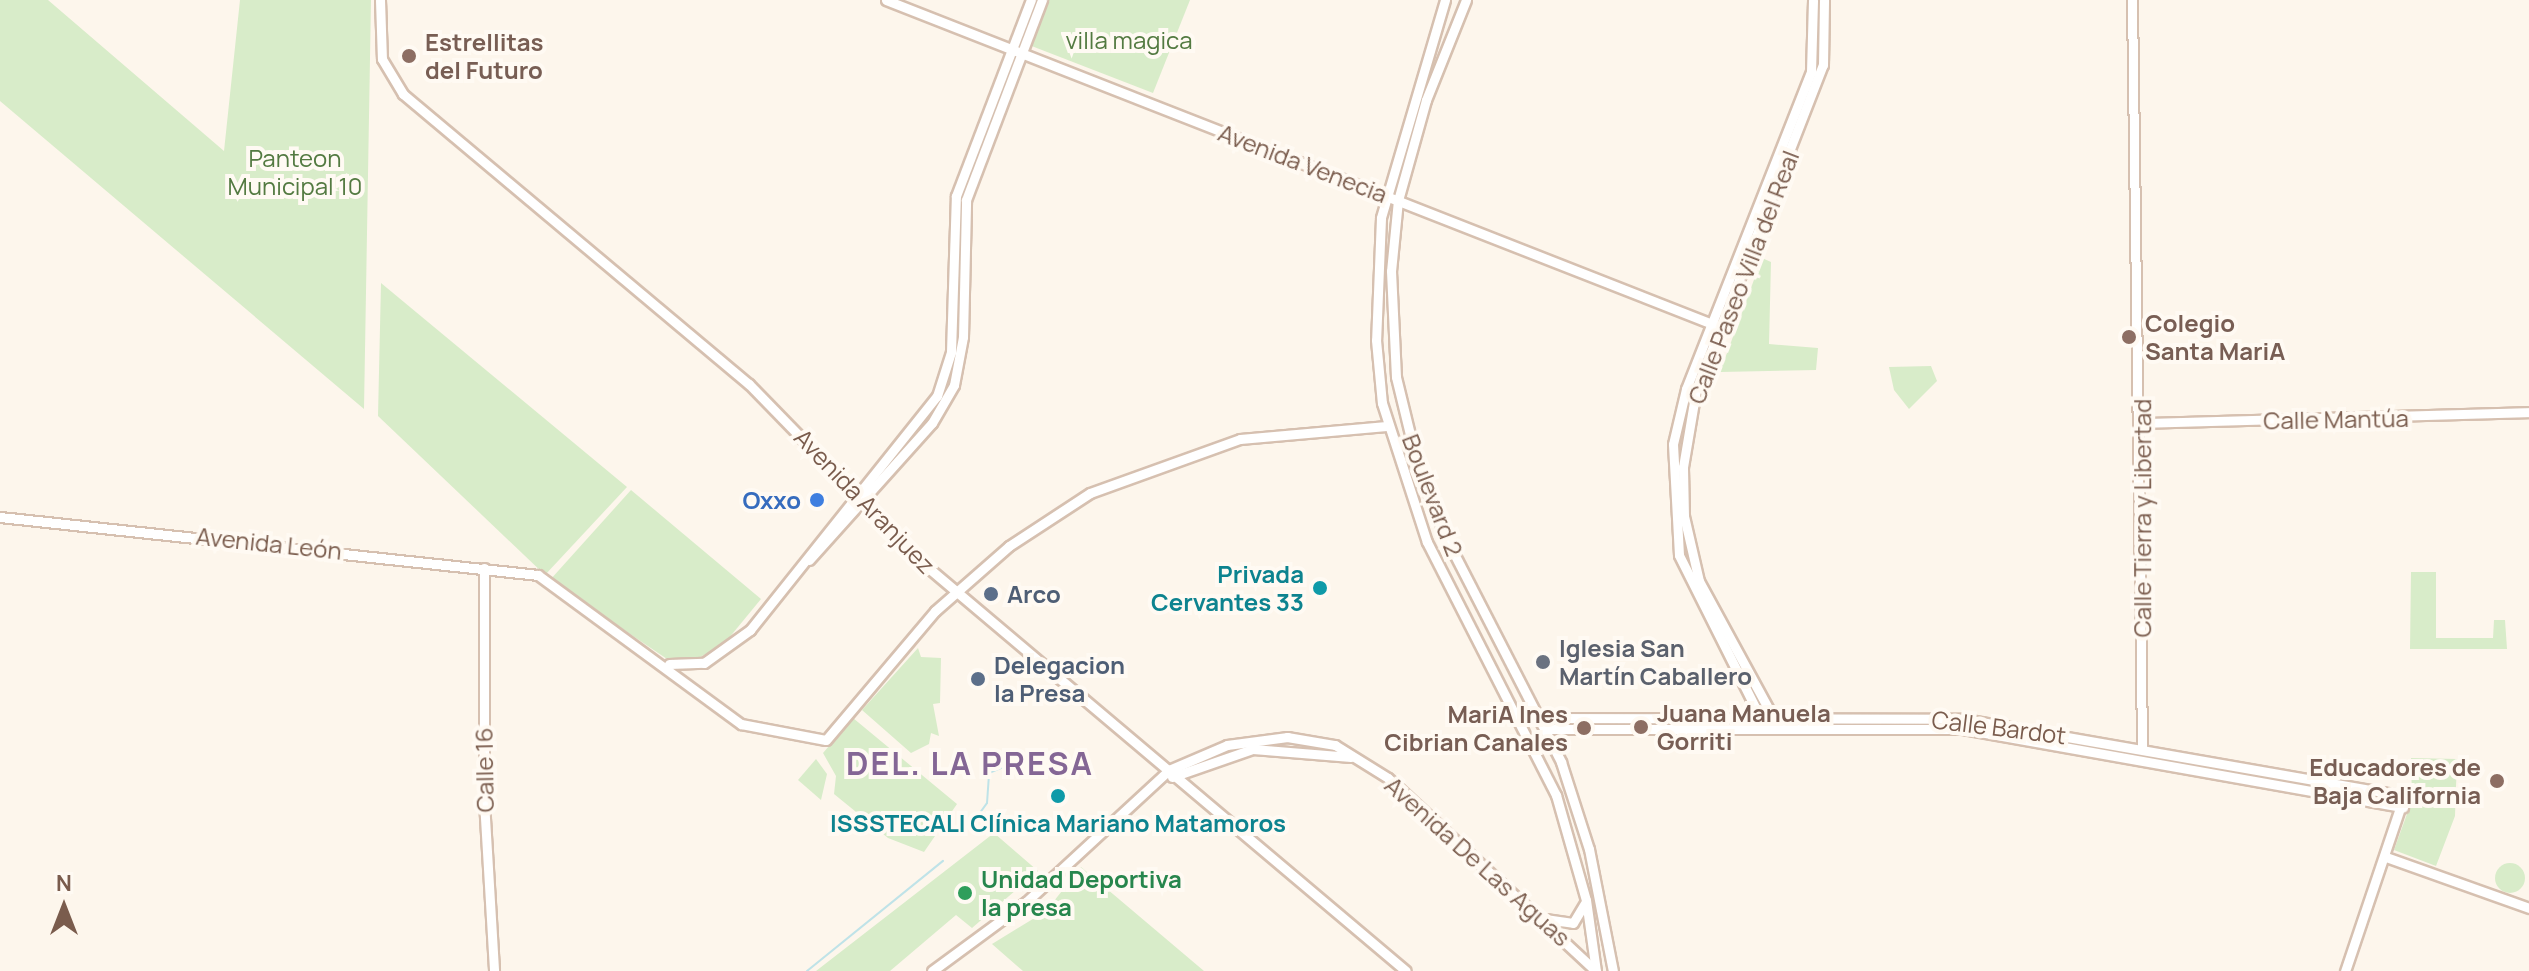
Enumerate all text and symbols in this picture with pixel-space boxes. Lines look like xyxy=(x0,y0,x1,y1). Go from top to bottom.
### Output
park label: villa magica xyxy=(1065,26,1193,54)
place label: Estrellitas del Futuro xyxy=(425,28,544,84)
marker: Estrellitas del Futuro xyxy=(400,47,418,65)
street label: Avenida Venecia xyxy=(1214,118,1392,208)
park label: Panteon Municipal 10 xyxy=(228,144,362,200)
street label: Calle Paseo Villa del Real xyxy=(1681,146,1805,408)
place label: Colegio Santa MariA xyxy=(2145,309,2285,365)
marker: Colegio Santa MariA xyxy=(2120,328,2138,346)
street label: Calle Tierra y Libertad xyxy=(2128,399,2156,637)
street label: Calle Mantúa xyxy=(2263,403,2409,435)
street label: Avenida Aranjuez xyxy=(789,423,941,579)
street label: Boulevard 2 xyxy=(1397,430,1469,560)
place label: Oxxo xyxy=(743,486,801,514)
marker: Oxxo xyxy=(808,491,826,509)
street label: Avenida León xyxy=(195,521,343,565)
place label: Privada Cervantes 33 xyxy=(1151,560,1304,616)
marker: Privada Cervantes 33 xyxy=(1311,579,1329,597)
place label: Arco xyxy=(1007,580,1061,608)
marker: Arco xyxy=(982,585,1000,603)
place label: Iglesia San Martín Caballero xyxy=(1559,634,1752,690)
place label: Delegacion la Presa xyxy=(994,651,1125,707)
marker: Iglesia San Martín Caballero xyxy=(1534,653,1552,671)
marker: Delegacion la Presa xyxy=(969,670,987,688)
place label: Juana Manuela Gorriti xyxy=(1657,699,1831,755)
place label: MariA Ines Cibrian Canales xyxy=(1384,700,1568,756)
street label: Calle Bardot xyxy=(1930,704,2068,750)
marker: Juana Manuela Gorriti xyxy=(1632,718,1650,736)
marker: MariA Ines Cibrian Canales xyxy=(1575,719,1593,737)
street label: Calle 16 xyxy=(469,727,499,813)
district label: DEL. LA PRESA xyxy=(846,744,1094,782)
place label: Educadores de Baja California xyxy=(2309,753,2481,809)
street label: Avenida De Las Aguas xyxy=(1379,770,1577,952)
marker: Educadores de Baja California xyxy=(2488,772,2506,790)
marker: ISSSTECALI Clínica Mariano Matamoros xyxy=(1049,787,1067,805)
place label: ISSSTECALI Clínica Mariano Matamoros xyxy=(830,809,1286,837)
place label: Unidad Deportiva la presa xyxy=(981,865,1182,921)
north arrow xyxy=(24,867,104,947)
text: N xyxy=(56,868,72,898)
marker: Unidad Deportiva la presa xyxy=(956,884,974,902)

